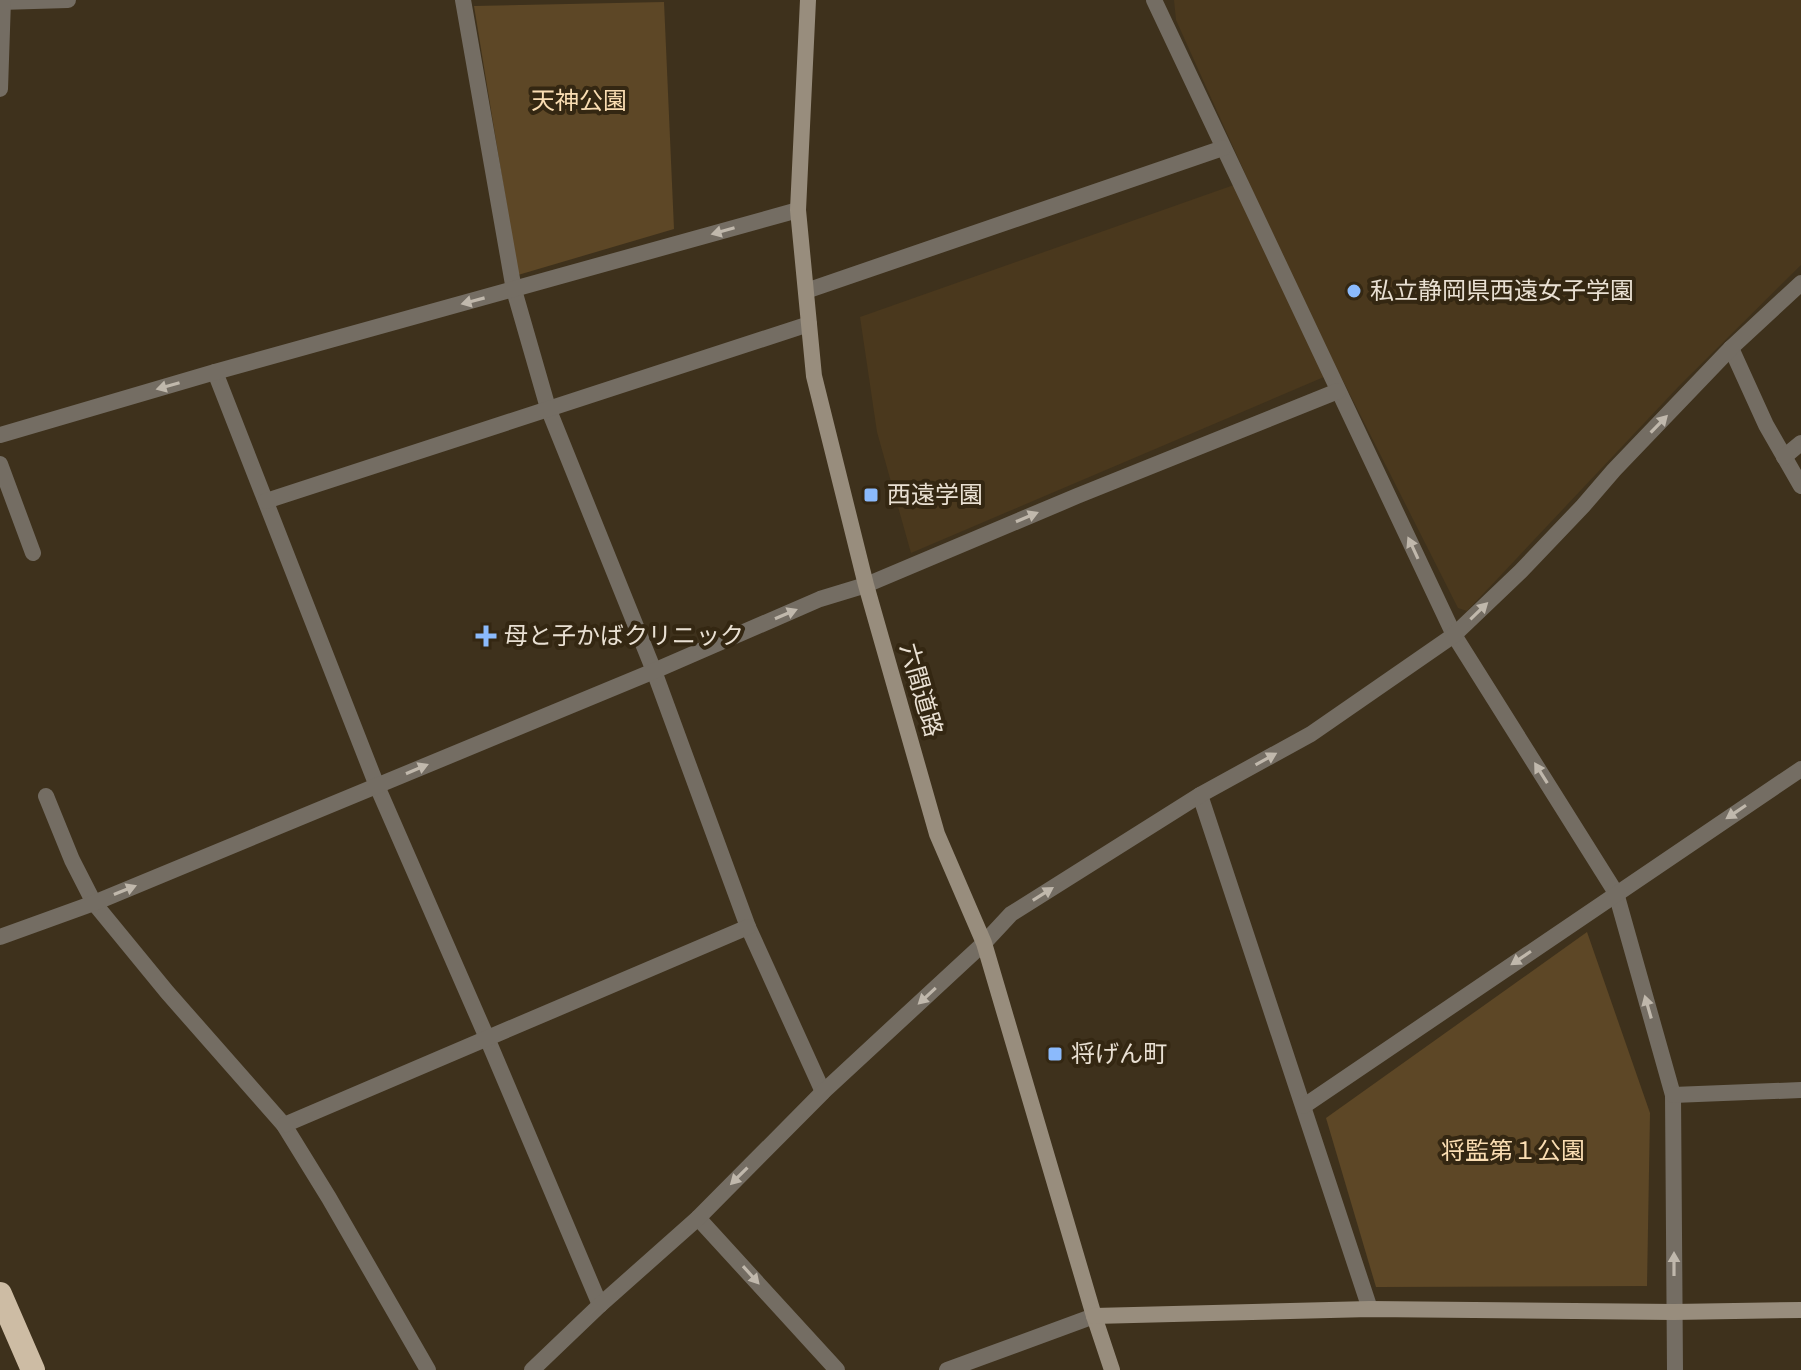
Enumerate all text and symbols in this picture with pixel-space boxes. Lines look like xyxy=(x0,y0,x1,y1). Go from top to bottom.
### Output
park label: 天神公園 xyxy=(531,85,627,117)
one-way arrow xyxy=(710,225,734,238)
place label: 私立静岡県西遠女子学園 xyxy=(1370,275,1634,307)
marker: 私立静岡県西遠女子学園 xyxy=(1345,282,1363,300)
one-way arrow xyxy=(460,295,484,308)
one-way arrow xyxy=(156,380,180,393)
one-way arrow xyxy=(1649,415,1667,434)
place label: 西遠学園 xyxy=(887,479,983,511)
marker: 西遠学園 xyxy=(862,486,880,504)
one-way arrow xyxy=(1015,511,1039,524)
one-way arrow xyxy=(1406,536,1420,559)
one-way arrow xyxy=(1469,603,1488,621)
one-way arrow xyxy=(774,608,798,621)
place label: 母と子かばクリニック xyxy=(504,620,744,652)
marker: 母と子かばクリニック xyxy=(475,625,497,647)
street label: 六間道路 xyxy=(892,639,950,741)
one-way arrow xyxy=(1255,752,1277,766)
one-way arrow xyxy=(405,762,429,775)
one-way arrow xyxy=(1534,763,1549,784)
one-way arrow xyxy=(1726,805,1747,820)
one-way arrow xyxy=(113,883,137,896)
one-way arrow xyxy=(1033,886,1054,901)
one-way arrow xyxy=(1510,950,1532,965)
one-way arrow xyxy=(917,987,936,1005)
one-way arrow xyxy=(1641,995,1654,1019)
place label: 将げん町 xyxy=(1071,1038,1167,1070)
marker: 将げん町 xyxy=(1046,1045,1064,1063)
park label: 将監第１公園 xyxy=(1441,1135,1585,1167)
one-way arrow xyxy=(730,1166,749,1185)
one-way arrow xyxy=(1668,1251,1680,1276)
one-way arrow xyxy=(741,1266,759,1285)

